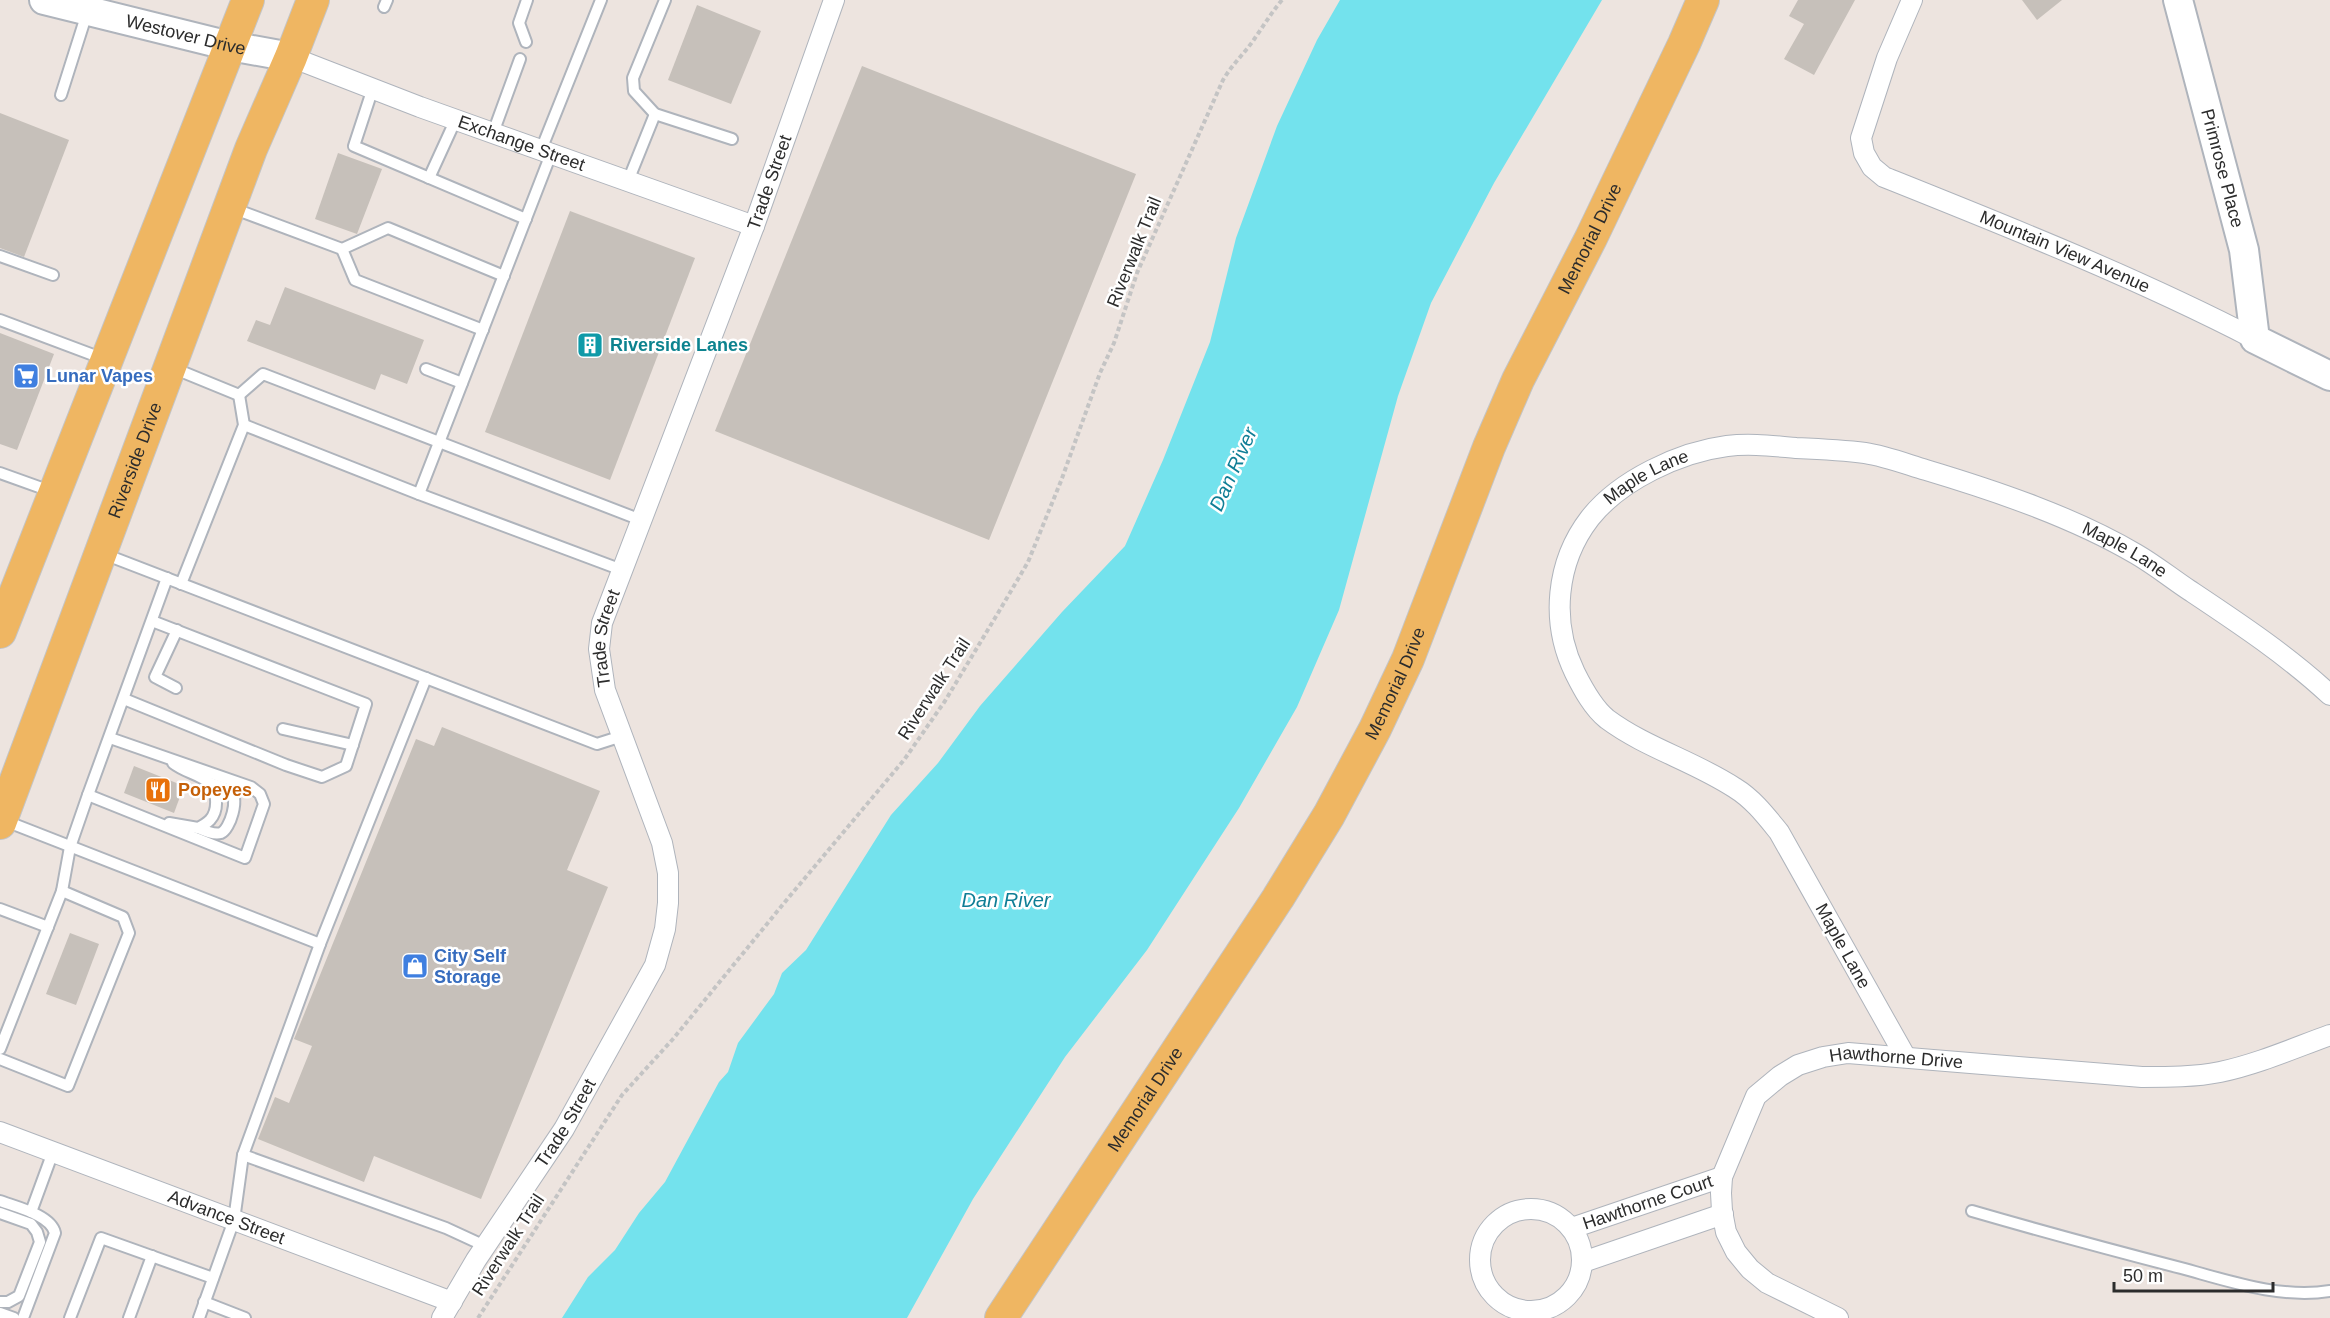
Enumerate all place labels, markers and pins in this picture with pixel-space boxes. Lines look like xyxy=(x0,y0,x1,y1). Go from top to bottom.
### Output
building icon: Riverside Lanes xyxy=(575,330,605,360)
place label: Riverside Lanes xyxy=(610,335,748,355)
supermarket icon: Lunar Vapes xyxy=(11,361,41,391)
place label: Lunar Vapes xyxy=(46,366,153,386)
restaurant icon: Popeyes xyxy=(143,775,173,805)
place label: Popeyes xyxy=(178,780,252,800)
place label: City Self Storage xyxy=(434,946,507,987)
shop icon: City Self Storage xyxy=(400,951,430,981)

